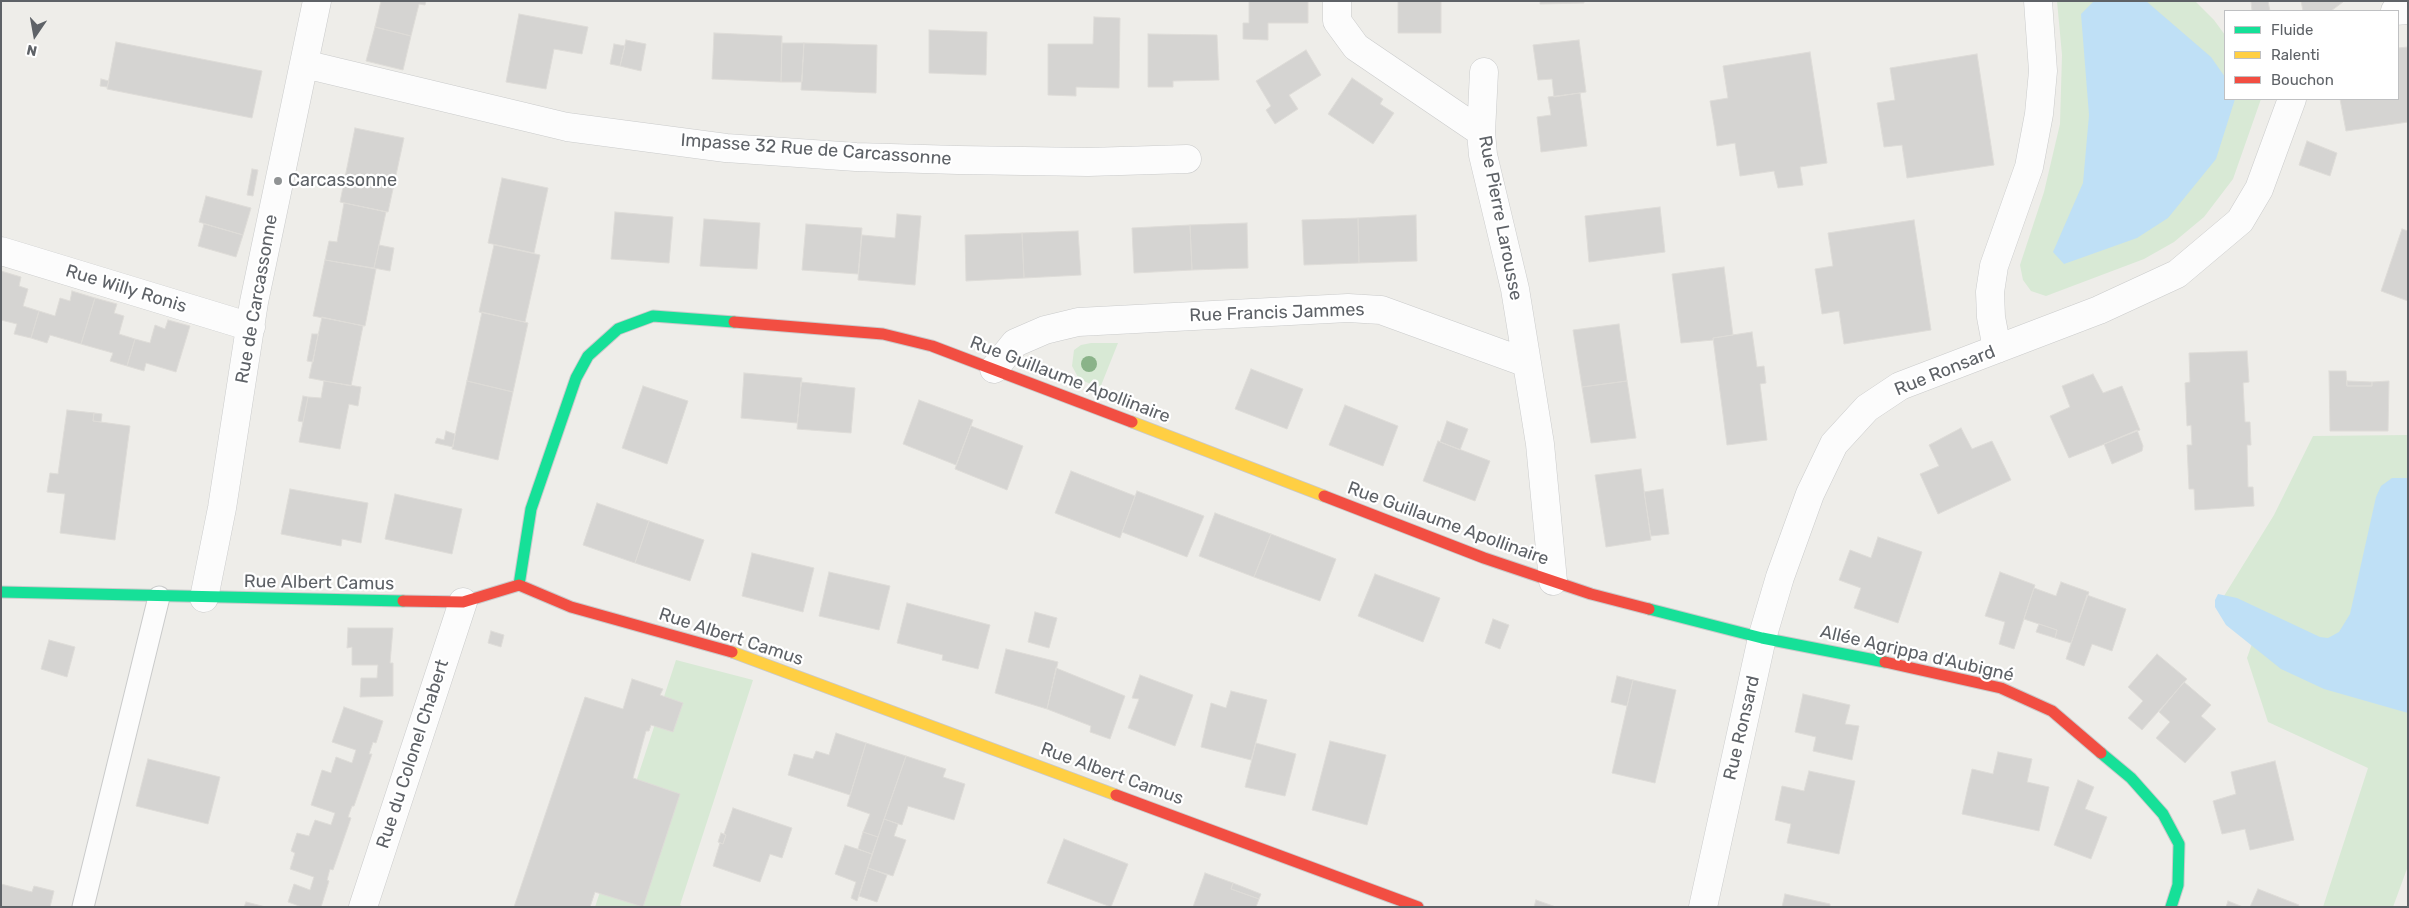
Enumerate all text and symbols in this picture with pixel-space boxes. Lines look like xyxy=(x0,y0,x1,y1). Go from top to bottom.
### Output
north arrow xyxy=(10,10,60,60)
legend xyxy=(2224,10,2399,100)
text: Fluide xyxy=(2271,21,2313,39)
text: N xyxy=(25,41,38,60)
text: Ralenti xyxy=(2271,46,2320,64)
text: Bouchon xyxy=(2271,71,2334,89)
street label: Impasse 32 Rue de Carcassonne xyxy=(680,130,952,170)
street label: Rue Pierre Larousse xyxy=(1473,134,1527,302)
place label: Carcassonne xyxy=(288,170,397,192)
marker: Carcassonne xyxy=(272,175,284,187)
street label: Rue de Carcassonne xyxy=(231,213,283,385)
street label: Rue Willy Ronis xyxy=(63,260,189,318)
street label: Rue Francis Jammes xyxy=(1189,299,1365,327)
street label: Rue Guillaume Apollinaire xyxy=(967,332,1173,428)
street label: Rue Ronsard xyxy=(1892,341,1998,401)
street label: Rue Guillaume Apollinaire xyxy=(1344,477,1552,571)
street label: Rue Albert Camus xyxy=(244,571,394,595)
street label: Rue Albert Camus xyxy=(656,603,806,671)
street label: Allée Agrippa d'Aubigné xyxy=(1818,621,2016,687)
street label: Rue du Colonel Chabert xyxy=(372,657,454,851)
street label: Rue Ronsard xyxy=(1719,674,1765,782)
street label: Rue Albert Camus xyxy=(1038,738,1186,810)

